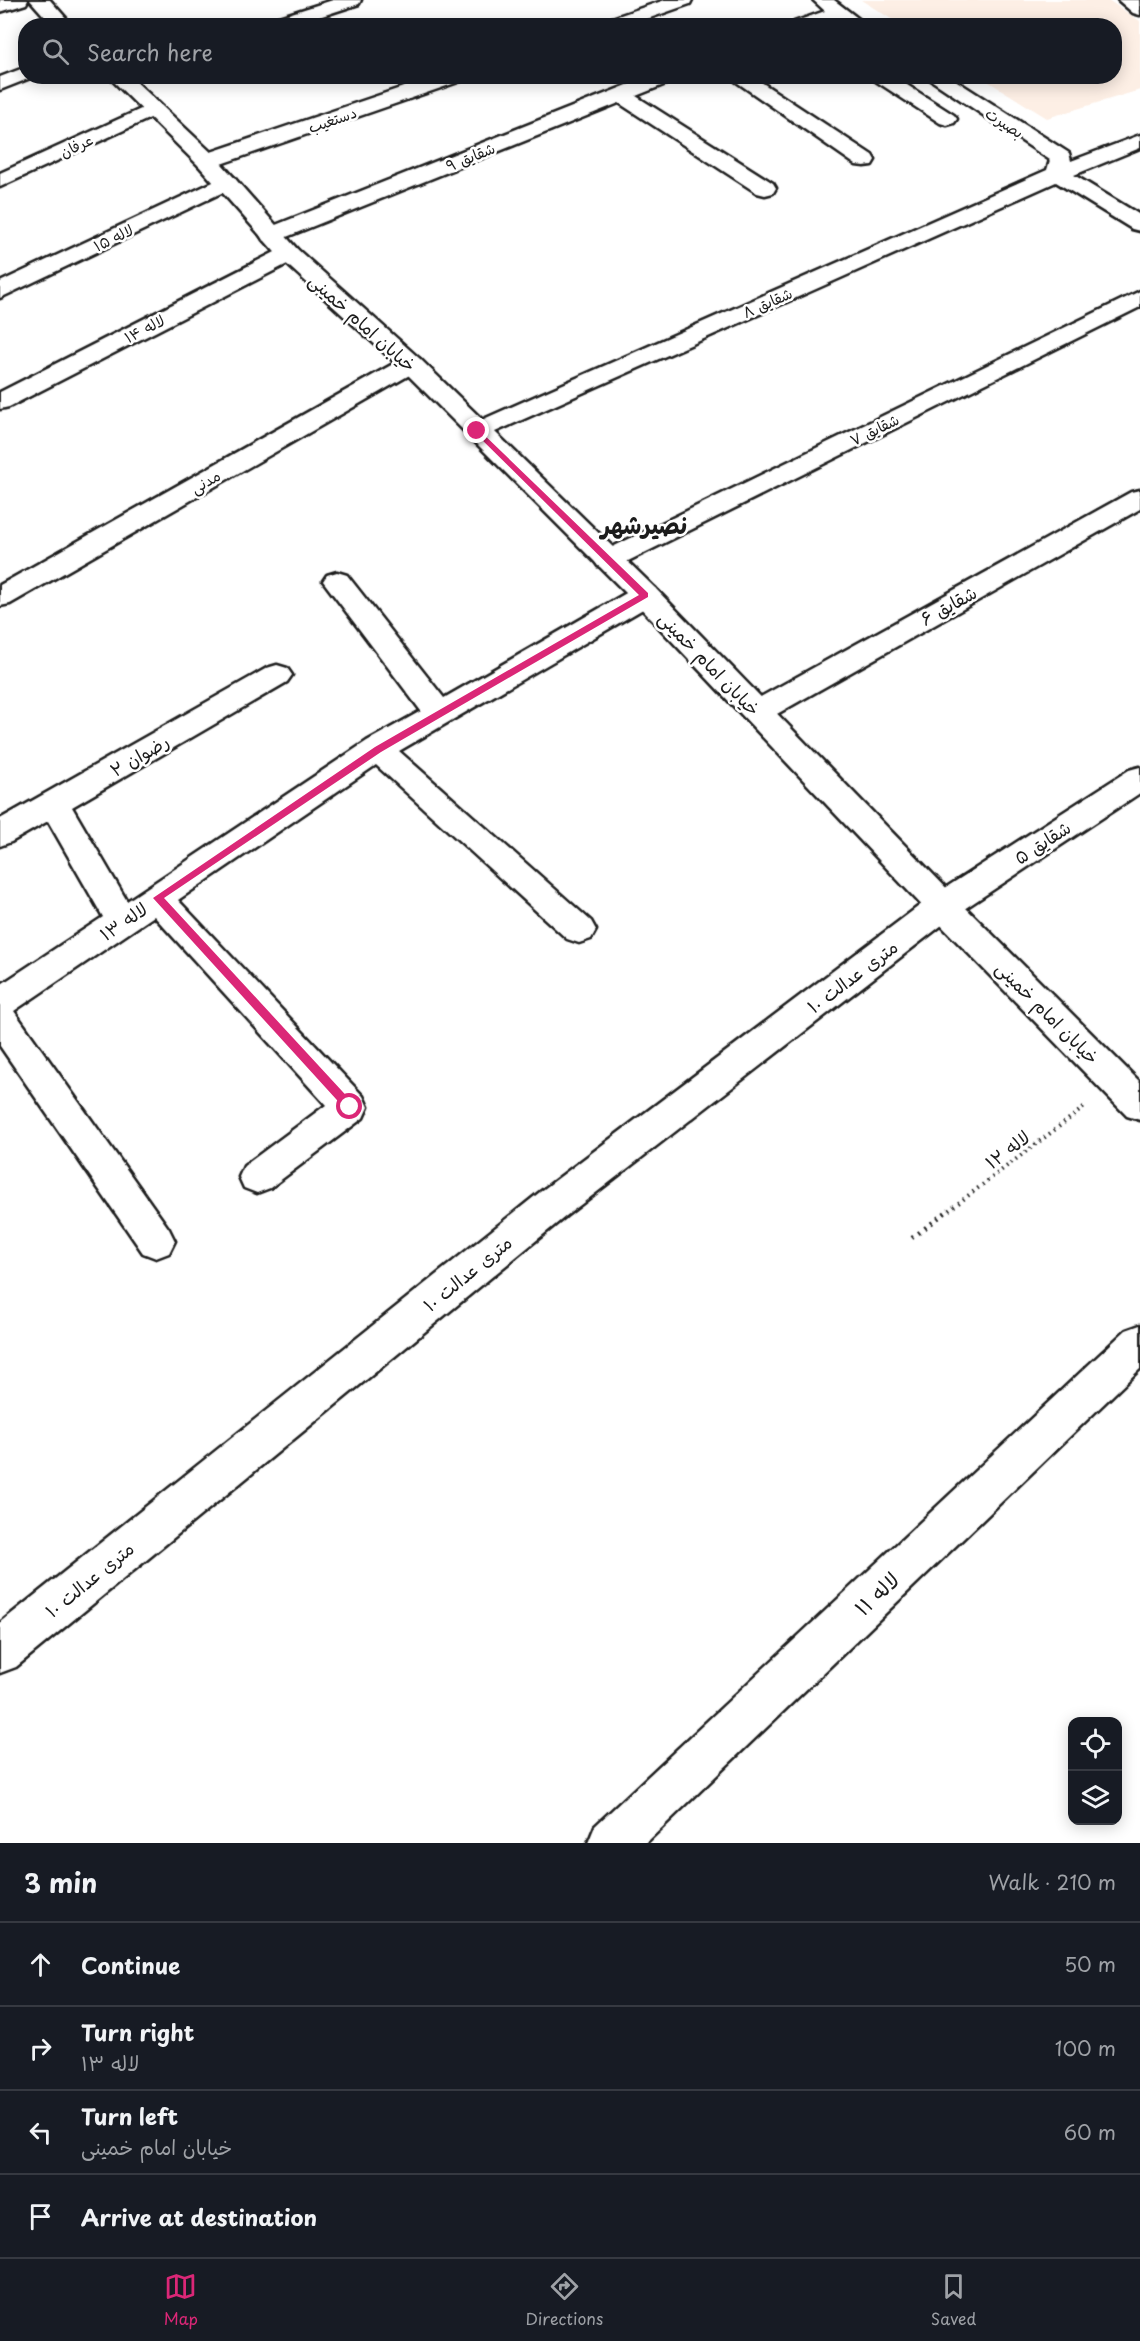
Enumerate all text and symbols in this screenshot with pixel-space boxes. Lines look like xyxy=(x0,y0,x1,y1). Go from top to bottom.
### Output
search box xyxy=(18,18,1122,84)
icon: search xyxy=(39,35,72,68)
text: Search here xyxy=(87,35,213,68)
street label: دستغیب xyxy=(305,100,359,138)
street label: بصیرت xyxy=(981,101,1029,143)
street label: عرفان xyxy=(56,127,96,163)
street label: شقایق ۹ xyxy=(442,136,498,176)
street label: لاله ۱۵ xyxy=(89,218,137,256)
street label: خیابان امام خمینی xyxy=(302,266,423,379)
street label: شقایق ۸ xyxy=(738,281,796,323)
street label: لاله ۱۴ xyxy=(120,308,168,348)
street label: شقایق ۷ xyxy=(845,407,903,451)
route end xyxy=(463,417,489,443)
street label: مدنی xyxy=(186,463,224,499)
district label: نصیرشهر xyxy=(599,506,687,542)
street label: شقایق ۶ xyxy=(915,578,981,632)
street label: خیابان امام خمینی xyxy=(652,605,767,723)
street label: رضوان ۲ xyxy=(104,727,174,783)
street label: شقایق ۵ xyxy=(1008,814,1076,870)
street label: لاله ۱۳ xyxy=(94,895,152,947)
street label: ۱۰ متری عدالت xyxy=(801,933,903,1019)
street label: خیابان امام خمینی xyxy=(989,954,1106,1071)
route start xyxy=(336,1093,362,1119)
street label: لاله ۱۲ xyxy=(979,1123,1035,1175)
street label: ۱۰ متری عدالت xyxy=(417,1229,517,1317)
street label: ۱۰ متری عدالت xyxy=(39,1535,139,1623)
street label: لاله ۱۱ xyxy=(846,1564,906,1622)
map controls xyxy=(1068,1717,1122,1825)
button: locate xyxy=(1068,1717,1122,1771)
button: layers xyxy=(1068,1771,1122,1825)
text: 3 min xyxy=(24,1863,97,1902)
text: Walk · 210 m xyxy=(989,1867,1116,1897)
icon: ahead xyxy=(24,1948,57,1981)
text: Continue xyxy=(81,1948,180,1981)
text: 50 m xyxy=(1064,1949,1116,1979)
text: Turn right xyxy=(81,2015,194,2048)
icon: right xyxy=(24,2032,57,2065)
text: 100 m xyxy=(1055,2033,1116,2063)
text: لاله ۱۳ xyxy=(81,2048,139,2078)
text: Turn left xyxy=(81,2099,178,2132)
icon: left xyxy=(24,2116,57,2149)
text: 60 m xyxy=(1064,2117,1116,2147)
text: خیابان امام خمینی xyxy=(81,2132,232,2162)
icon: arrive xyxy=(24,2200,57,2233)
text: Arrive at destination xyxy=(81,2200,317,2233)
tab: Map xyxy=(164,2270,198,2330)
tab: Directions xyxy=(525,2270,603,2330)
tab: Saved xyxy=(931,2270,976,2330)

